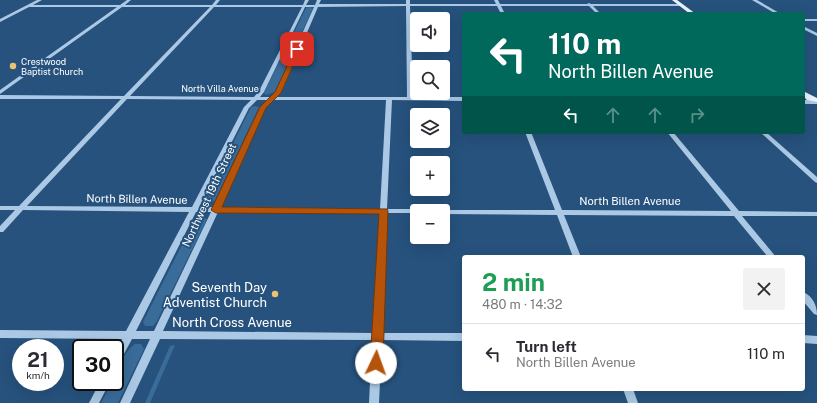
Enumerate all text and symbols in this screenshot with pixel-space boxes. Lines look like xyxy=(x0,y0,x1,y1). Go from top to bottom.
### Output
map controls xyxy=(410,12,450,244)
button: sound xyxy=(410,12,450,52)
text: 110 m xyxy=(548,27,621,60)
icon: left xyxy=(482,28,534,80)
pin xyxy=(280,32,314,66)
icon: arrive xyxy=(286,38,308,60)
place label: Crestwood Baptist Church xyxy=(21,56,83,77)
button: search xyxy=(410,60,450,100)
marker: Crestwood Baptist Church xyxy=(8,61,18,71)
text: North Billen Avenue xyxy=(548,61,714,82)
street label: North Villa Avenue xyxy=(181,83,259,94)
icon: left xyxy=(560,104,582,126)
icon: ahead xyxy=(602,104,624,126)
icon: ahead xyxy=(644,104,666,126)
icon: right xyxy=(686,104,708,126)
button: layers xyxy=(410,108,450,148)
street label: Northwest 19th Street xyxy=(180,141,238,249)
button: + xyxy=(410,156,450,196)
street label: North Billen Avenue xyxy=(86,192,188,206)
street label: North Billen Avenue xyxy=(579,195,681,207)
button: − xyxy=(410,204,450,244)
text: 2 min xyxy=(482,268,545,296)
button: close xyxy=(743,268,785,310)
place label: Seventh Day Adventist Church xyxy=(163,280,267,310)
marker: Seventh Day Adventist Church xyxy=(270,289,280,299)
text: 480 m · 14:32 xyxy=(482,297,562,312)
street label: North Cross Avenue xyxy=(172,315,292,330)
text: Turn left xyxy=(516,338,577,355)
speed limit sign: 30 xyxy=(72,339,124,391)
position arrow xyxy=(355,342,397,384)
icon: left xyxy=(482,343,504,365)
text: 110 m xyxy=(747,345,785,362)
text: 21 xyxy=(27,348,49,372)
text: North Billen Avenue xyxy=(516,355,636,370)
text: km/h xyxy=(26,369,50,381)

